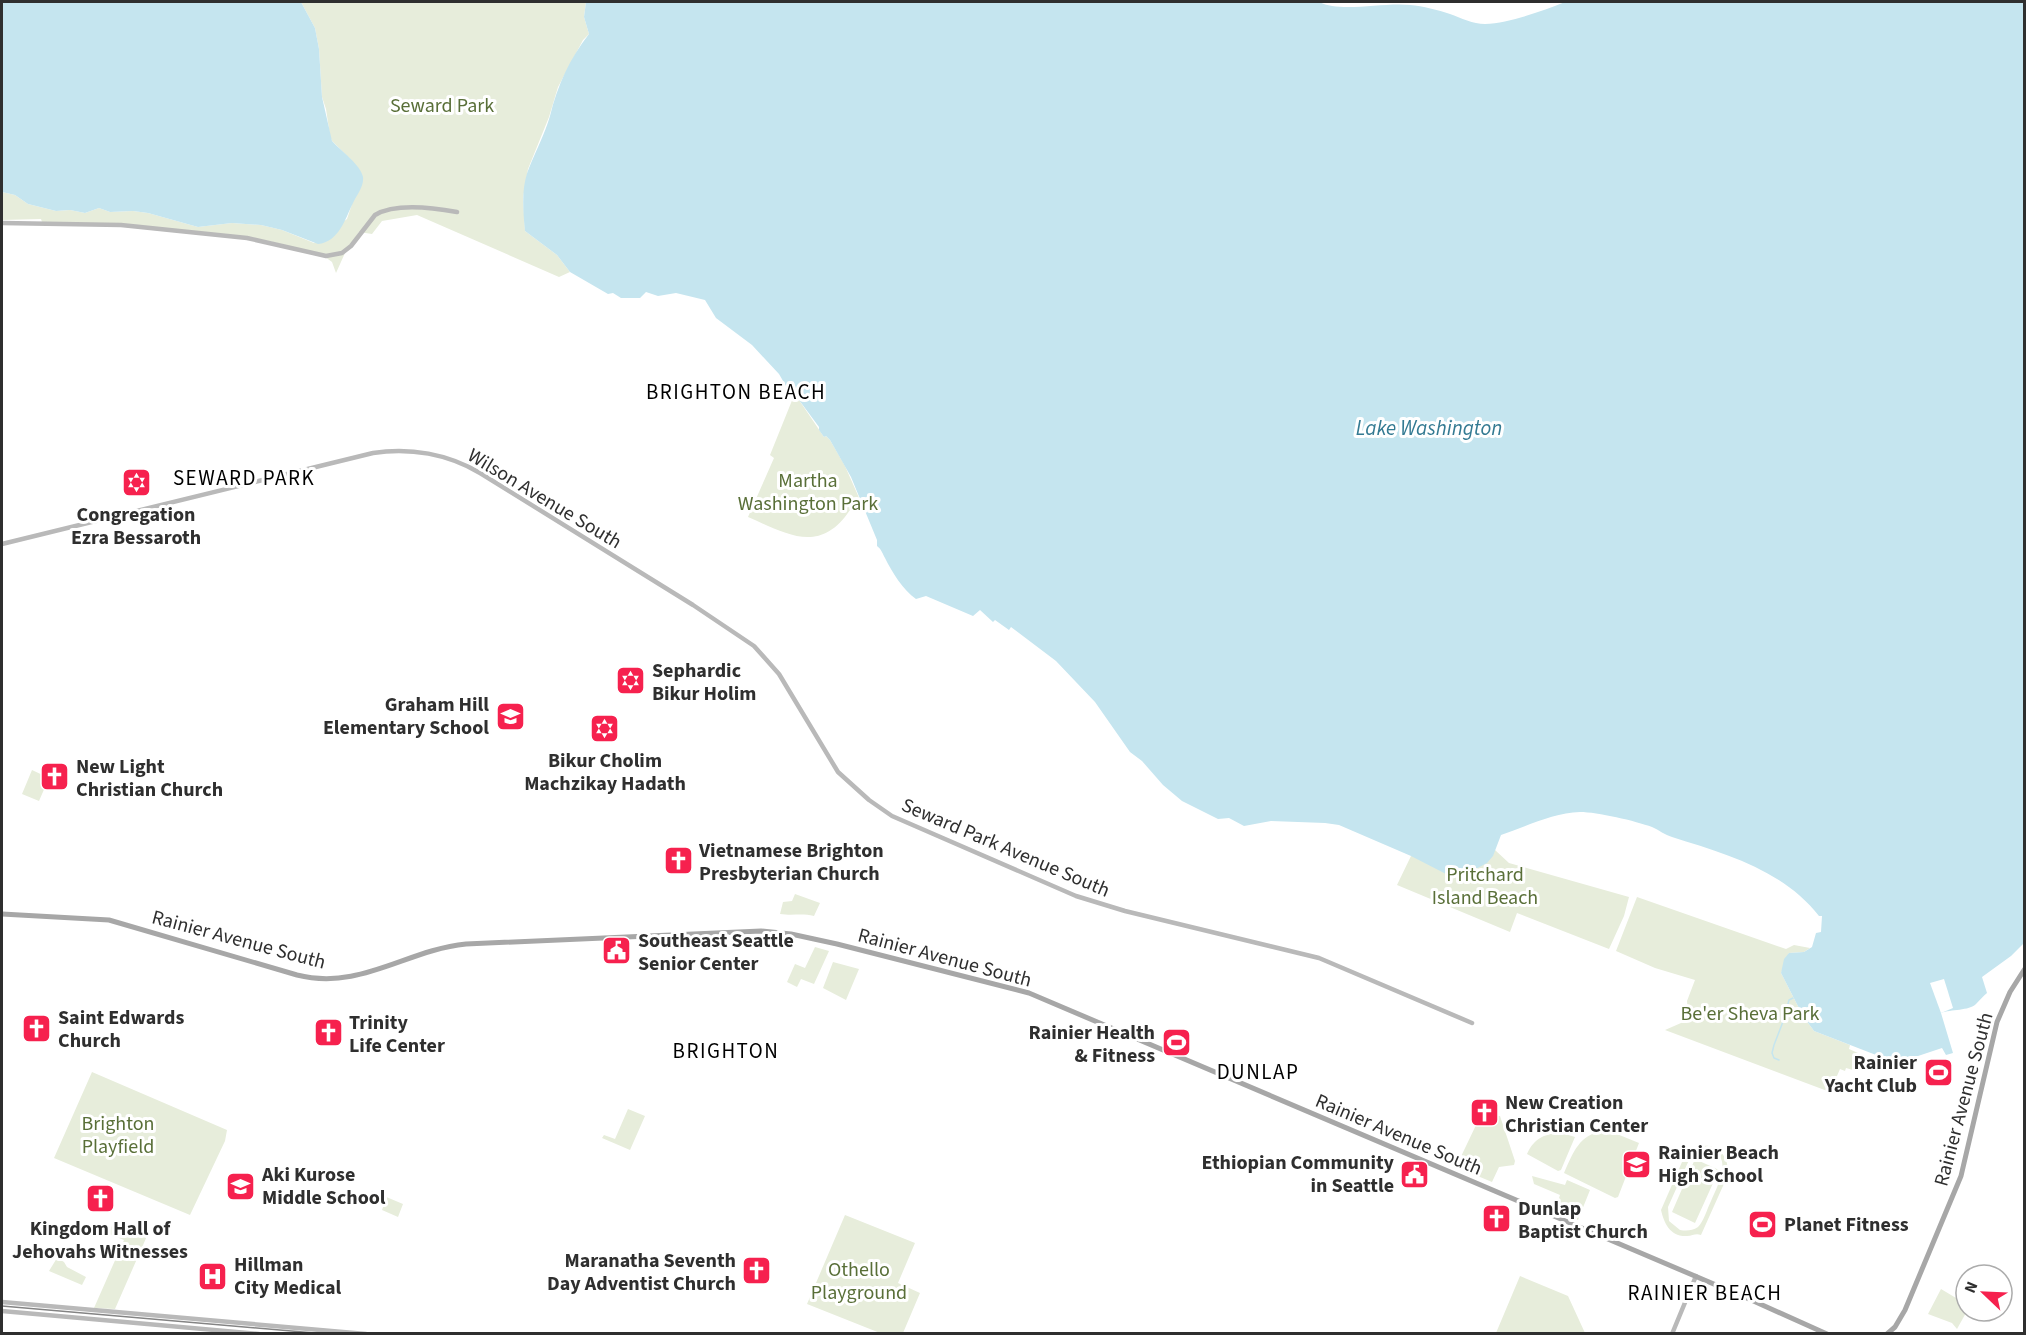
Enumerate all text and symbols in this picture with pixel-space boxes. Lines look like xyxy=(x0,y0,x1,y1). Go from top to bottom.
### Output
park label: Seward Park xyxy=(390,92,494,120)
district label: BRIGHTON BEACH xyxy=(646,377,826,407)
water label: Lake Washington xyxy=(1356,413,1502,443)
street label: Wilson Avenue South xyxy=(462,442,627,556)
district label: SEWARD PARK xyxy=(173,463,315,493)
synagogue icon: Congregation Ezra Bessaroth xyxy=(120,467,152,499)
park label: Martha Washington Park xyxy=(738,467,878,518)
place label: Congregation Ezra Bessaroth xyxy=(71,501,201,552)
place label: Sephardic Bikur Holim xyxy=(652,657,757,708)
synagogue icon: Sephardic Bikur Holim xyxy=(615,665,647,697)
place label: Graham Hill Elementary School xyxy=(323,691,489,742)
school or university icon: Graham Hill Elementary School xyxy=(494,700,526,732)
synagogue icon: Bikur Cholim Machzikay Hadath xyxy=(589,713,621,745)
place label: Bikur Cholim Machzikay Hadath xyxy=(524,747,686,798)
place label: New Light Christian Church xyxy=(76,753,223,804)
church icon: New Light Christian Church xyxy=(39,761,71,793)
street label: Seward Park Avenue South xyxy=(897,791,1114,905)
place label: Vietnamese Brighton Presbyterian Church xyxy=(698,837,884,888)
church icon: Vietnamese Brighton Presbyterian Church xyxy=(662,845,694,877)
park label: Pritchard Island Beach xyxy=(1432,861,1538,912)
street label: Rainier Avenue South xyxy=(149,903,329,977)
street label: Rainier Avenue South xyxy=(855,921,1035,995)
place label: Southeast Seattle Senior Center xyxy=(638,927,794,978)
public building icon: Southeast Seattle Senior Center xyxy=(601,935,633,967)
park label: Be'er Sheva Park xyxy=(1681,1000,1820,1028)
place label: Saint Edwards Church xyxy=(58,1004,185,1055)
place label: Trinity Life Center xyxy=(349,1009,445,1060)
street label: Rainier Avenue South xyxy=(1927,1009,2001,1189)
church icon: Saint Edwards Church xyxy=(21,1012,53,1044)
church icon: Trinity Life Center xyxy=(312,1017,344,1049)
place label: Rainier Health & Fitness xyxy=(1029,1019,1155,1070)
sports icon: Rainier Health & Fitness xyxy=(1160,1027,1192,1059)
district label: BRIGHTON xyxy=(673,1036,779,1066)
place label: Rainier Yacht Club xyxy=(1824,1049,1917,1100)
district label: DUNLAP xyxy=(1217,1057,1299,1087)
sports icon: Rainier Yacht Club xyxy=(1922,1057,1954,1089)
street label: Rainier Avenue South xyxy=(1311,1087,1486,1183)
place label: New Creation Christian Center xyxy=(1505,1089,1648,1140)
church icon: New Creation Christian Center xyxy=(1468,1097,1500,1129)
park label: Brighton Playfield xyxy=(82,1110,154,1161)
place label: Rainier Beach High School xyxy=(1658,1139,1779,1190)
school or university icon: Rainier Beach High School xyxy=(1621,1148,1653,1180)
place label: Ethiopian Community in Seattle xyxy=(1202,1149,1395,1200)
public building icon: Ethiopian Community in Seattle xyxy=(1399,1158,1431,1190)
place label: Aki Kurose Middle School xyxy=(261,1161,386,1212)
school or university icon: Aki Kurose Middle School xyxy=(225,1170,257,1202)
church icon: Kingdom Hall of Jehovahs Witnesses xyxy=(84,1182,116,1214)
place label: Dunlap Baptist Church xyxy=(1518,1195,1648,1246)
church icon: Dunlap Baptist Church xyxy=(1481,1203,1513,1235)
sports icon: Planet Fitness xyxy=(1747,1208,1779,1240)
place label: Planet Fitness xyxy=(1784,1211,1909,1239)
place label: Kingdom Hall of Jehovahs Witnesses xyxy=(12,1215,188,1266)
place label: Maranatha Seventh Day Adventist Church xyxy=(547,1247,736,1298)
place label: Hillman City Medical xyxy=(234,1251,342,1302)
church icon: Maranatha Seventh Day Adventist Church xyxy=(741,1255,773,1287)
park label: Othello Playground xyxy=(811,1256,907,1307)
hospital icon: Hillman City Medical xyxy=(197,1260,229,1292)
north arrow xyxy=(1954,1263,2014,1323)
district label: RAINIER BEACH xyxy=(1628,1278,1782,1308)
text: N xyxy=(1959,1278,1983,1297)

